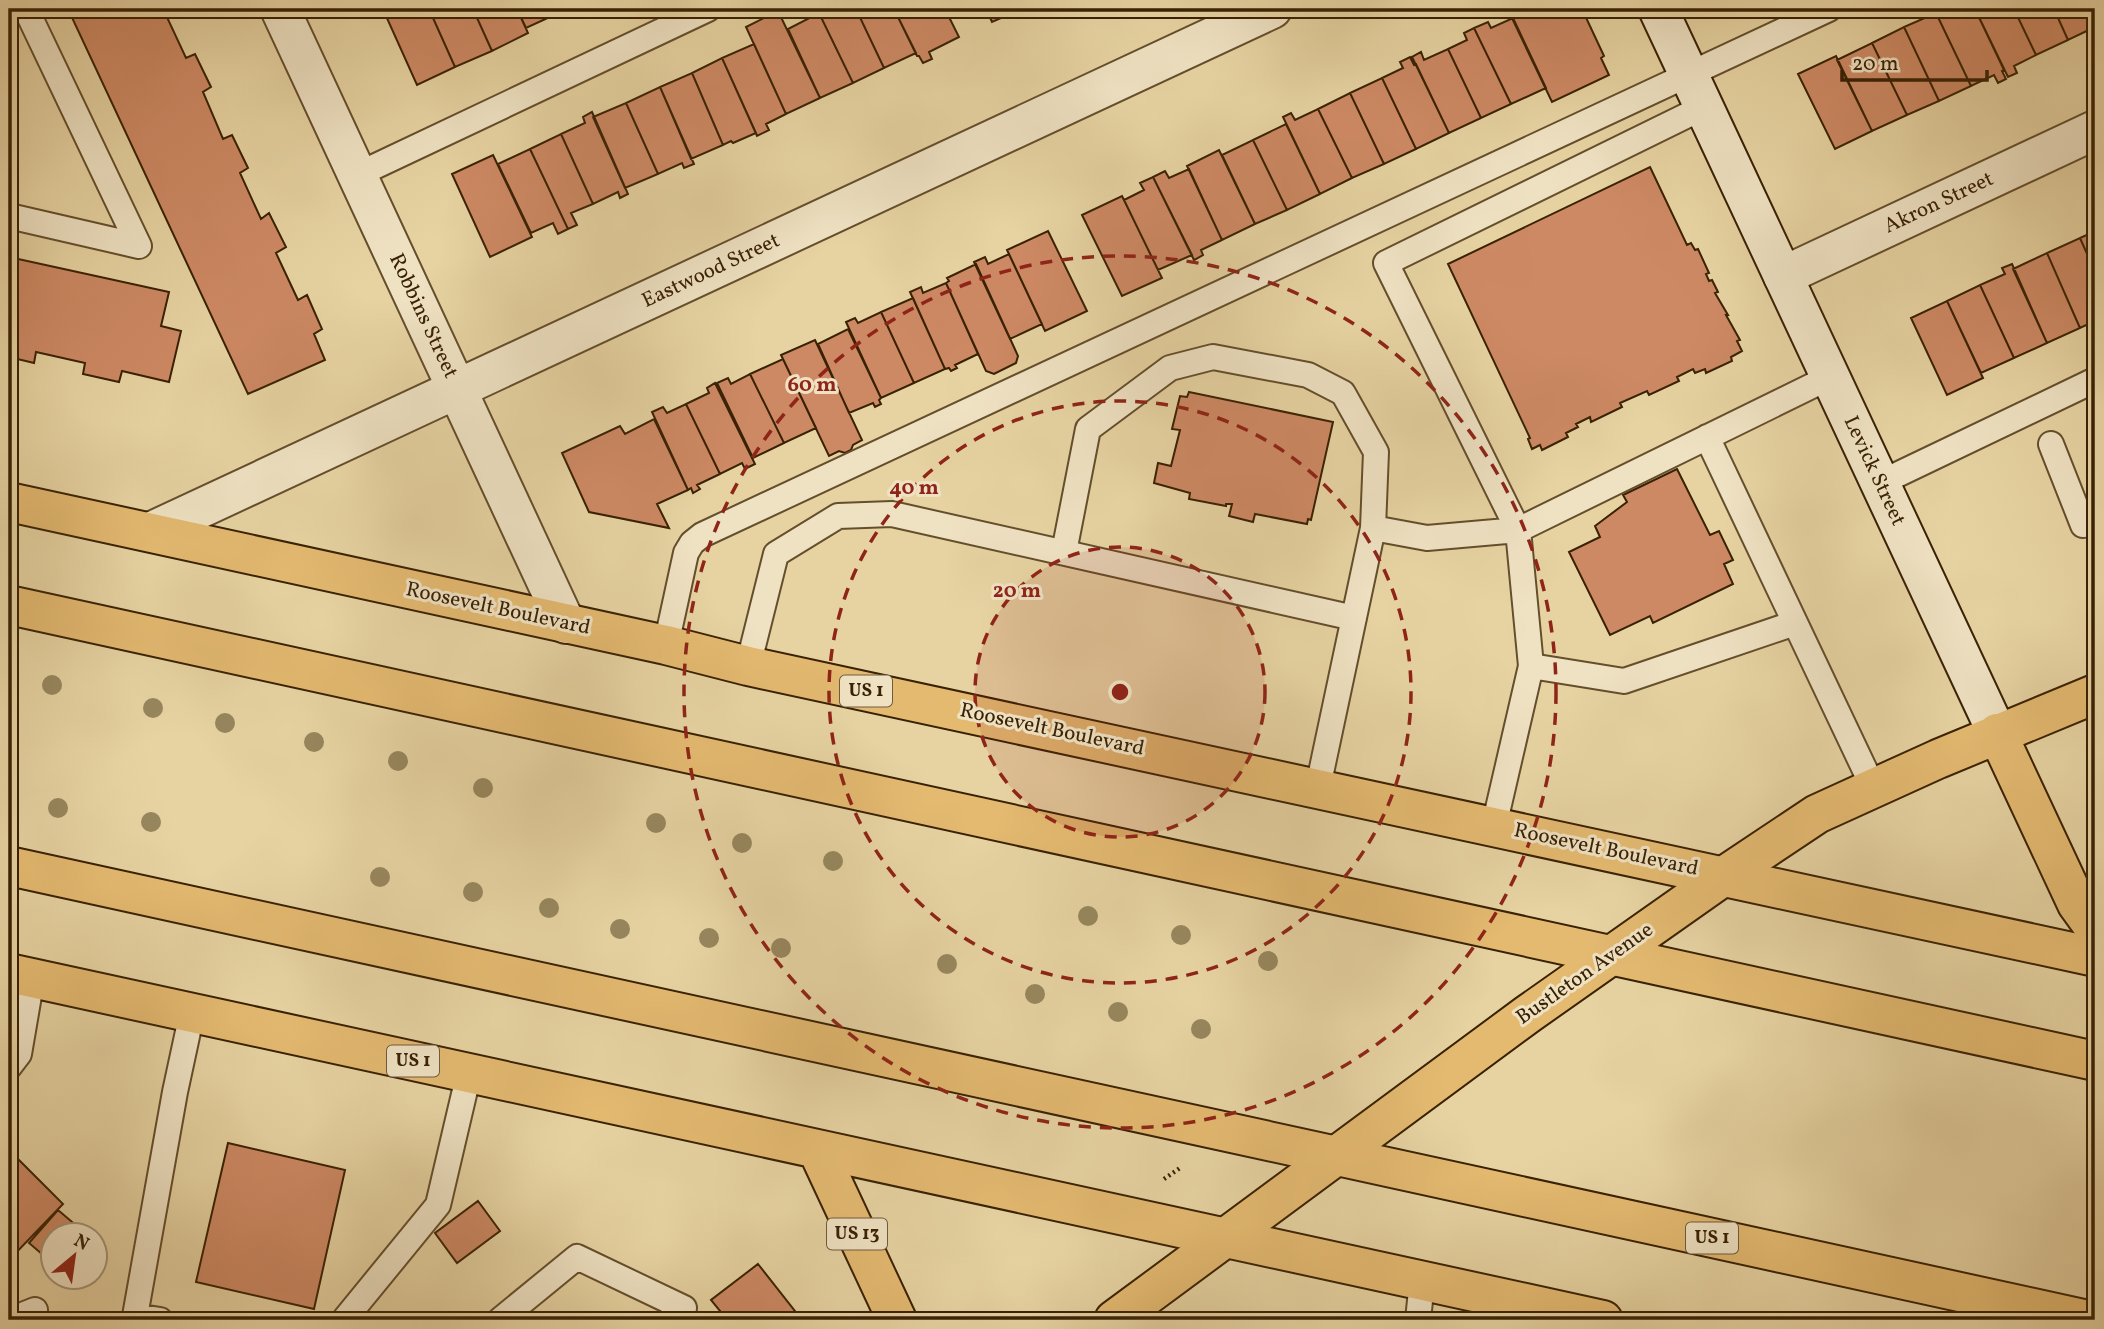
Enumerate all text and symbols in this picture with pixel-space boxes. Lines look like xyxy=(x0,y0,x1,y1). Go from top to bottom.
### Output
scale bar xyxy=(1842,38,1987,82)
text: 20 m xyxy=(1852,50,1898,79)
street label: Akron Street xyxy=(1879,165,1999,241)
street label: Eastwood Street xyxy=(637,226,785,316)
street label: Robbins Street xyxy=(381,249,465,383)
text: 60 m xyxy=(788,371,836,400)
street label: Levick Street xyxy=(1836,411,1912,531)
text: 40 m xyxy=(889,474,939,503)
street label: Roosevelt Boulevard xyxy=(403,575,593,643)
text: 20 m xyxy=(993,577,1041,606)
road number: US 1 xyxy=(840,676,892,706)
centre of rings xyxy=(1108,680,1132,704)
street label: Roosevelt Boulevard xyxy=(957,696,1147,764)
street label: Roosevelt Boulevard xyxy=(1511,816,1701,884)
street label: Bustleton Avenue xyxy=(1511,916,1659,1032)
road number: US 1 xyxy=(387,1046,439,1077)
road number: US 13 xyxy=(827,1218,887,1250)
north arrow xyxy=(38,1220,108,1290)
road number: US 1 xyxy=(1686,1222,1738,1254)
text: N xyxy=(69,1228,94,1258)

